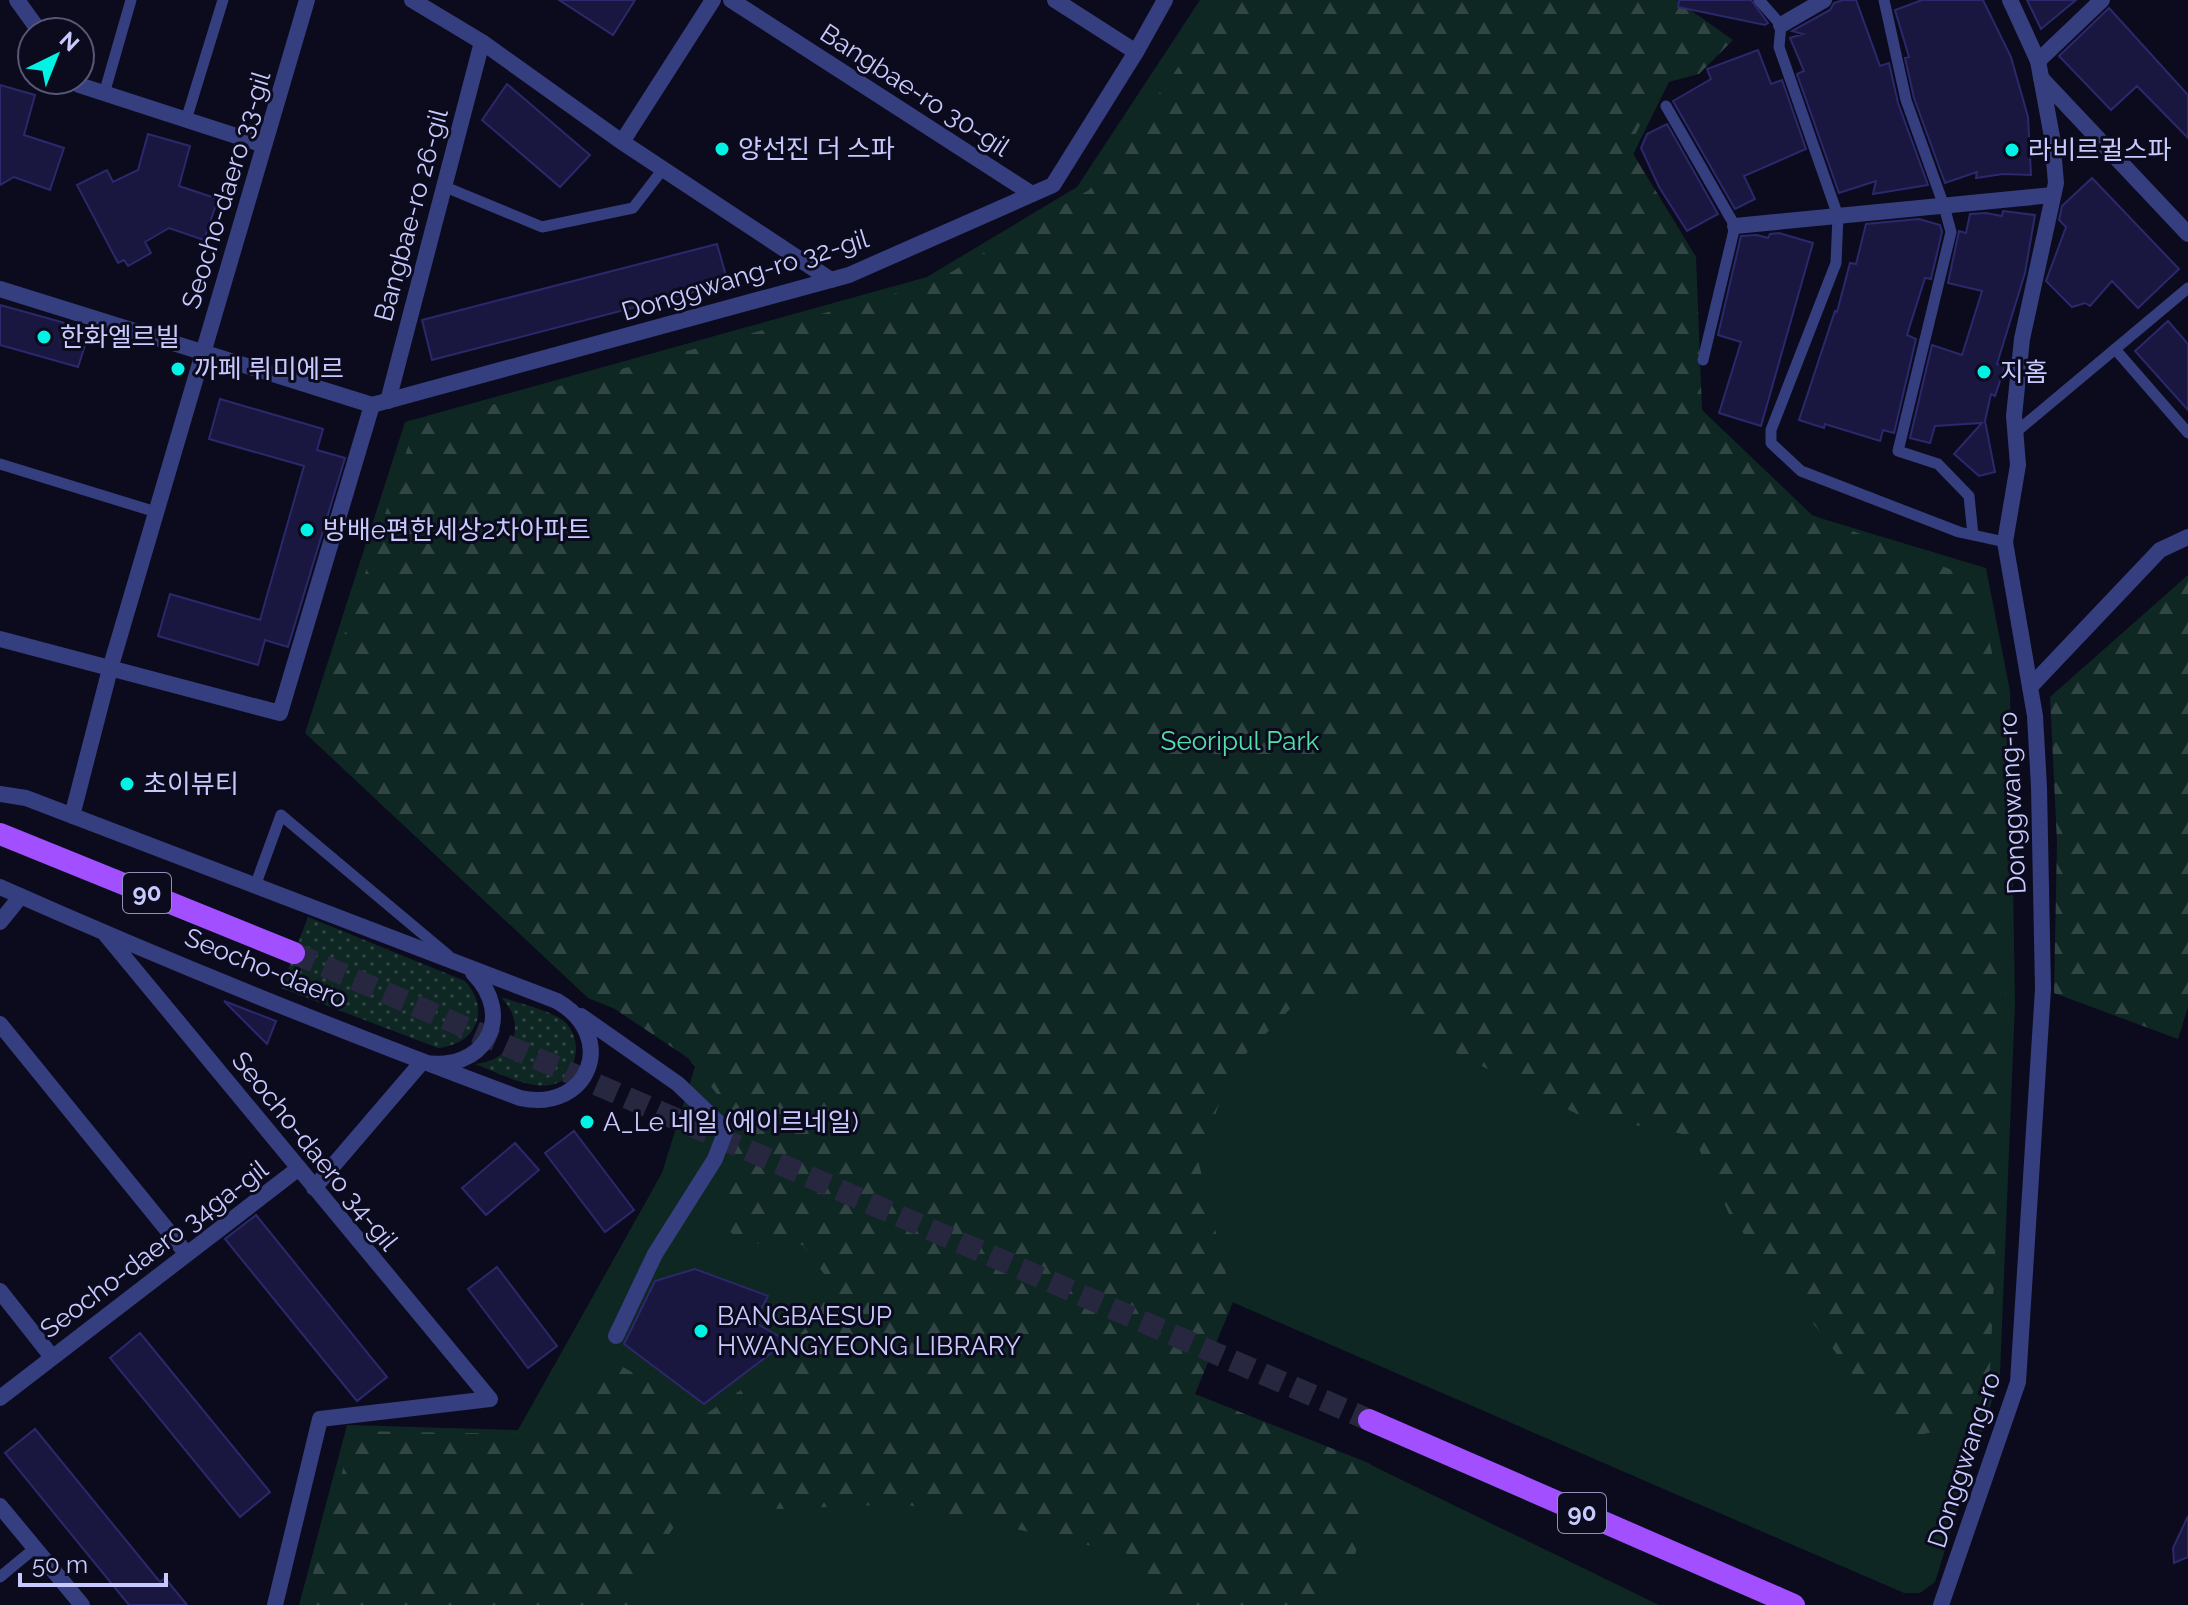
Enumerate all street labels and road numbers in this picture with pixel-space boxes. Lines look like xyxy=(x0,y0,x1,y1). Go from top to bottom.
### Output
street label: Bangbae-ro 30-gil xyxy=(815,18,1016,163)
street label: Seocho-daero 33-gil xyxy=(176,67,277,312)
street label: Bangbae-ro 26-gil xyxy=(368,104,454,325)
street label: Donggwang-ro 32-gil xyxy=(618,223,873,327)
street label: Donggwang-ro xyxy=(1992,711,2032,895)
road number: 90 xyxy=(123,873,171,913)
street label: Seocho-daero xyxy=(181,922,351,1014)
street label: Seocho-daero 34-gil xyxy=(226,1046,405,1257)
street label: Seocho-daero 34ga-gil xyxy=(34,1153,274,1344)
street label: Donggwang-ro xyxy=(1922,1368,2006,1552)
road number: 90 xyxy=(1558,1493,1606,1533)

